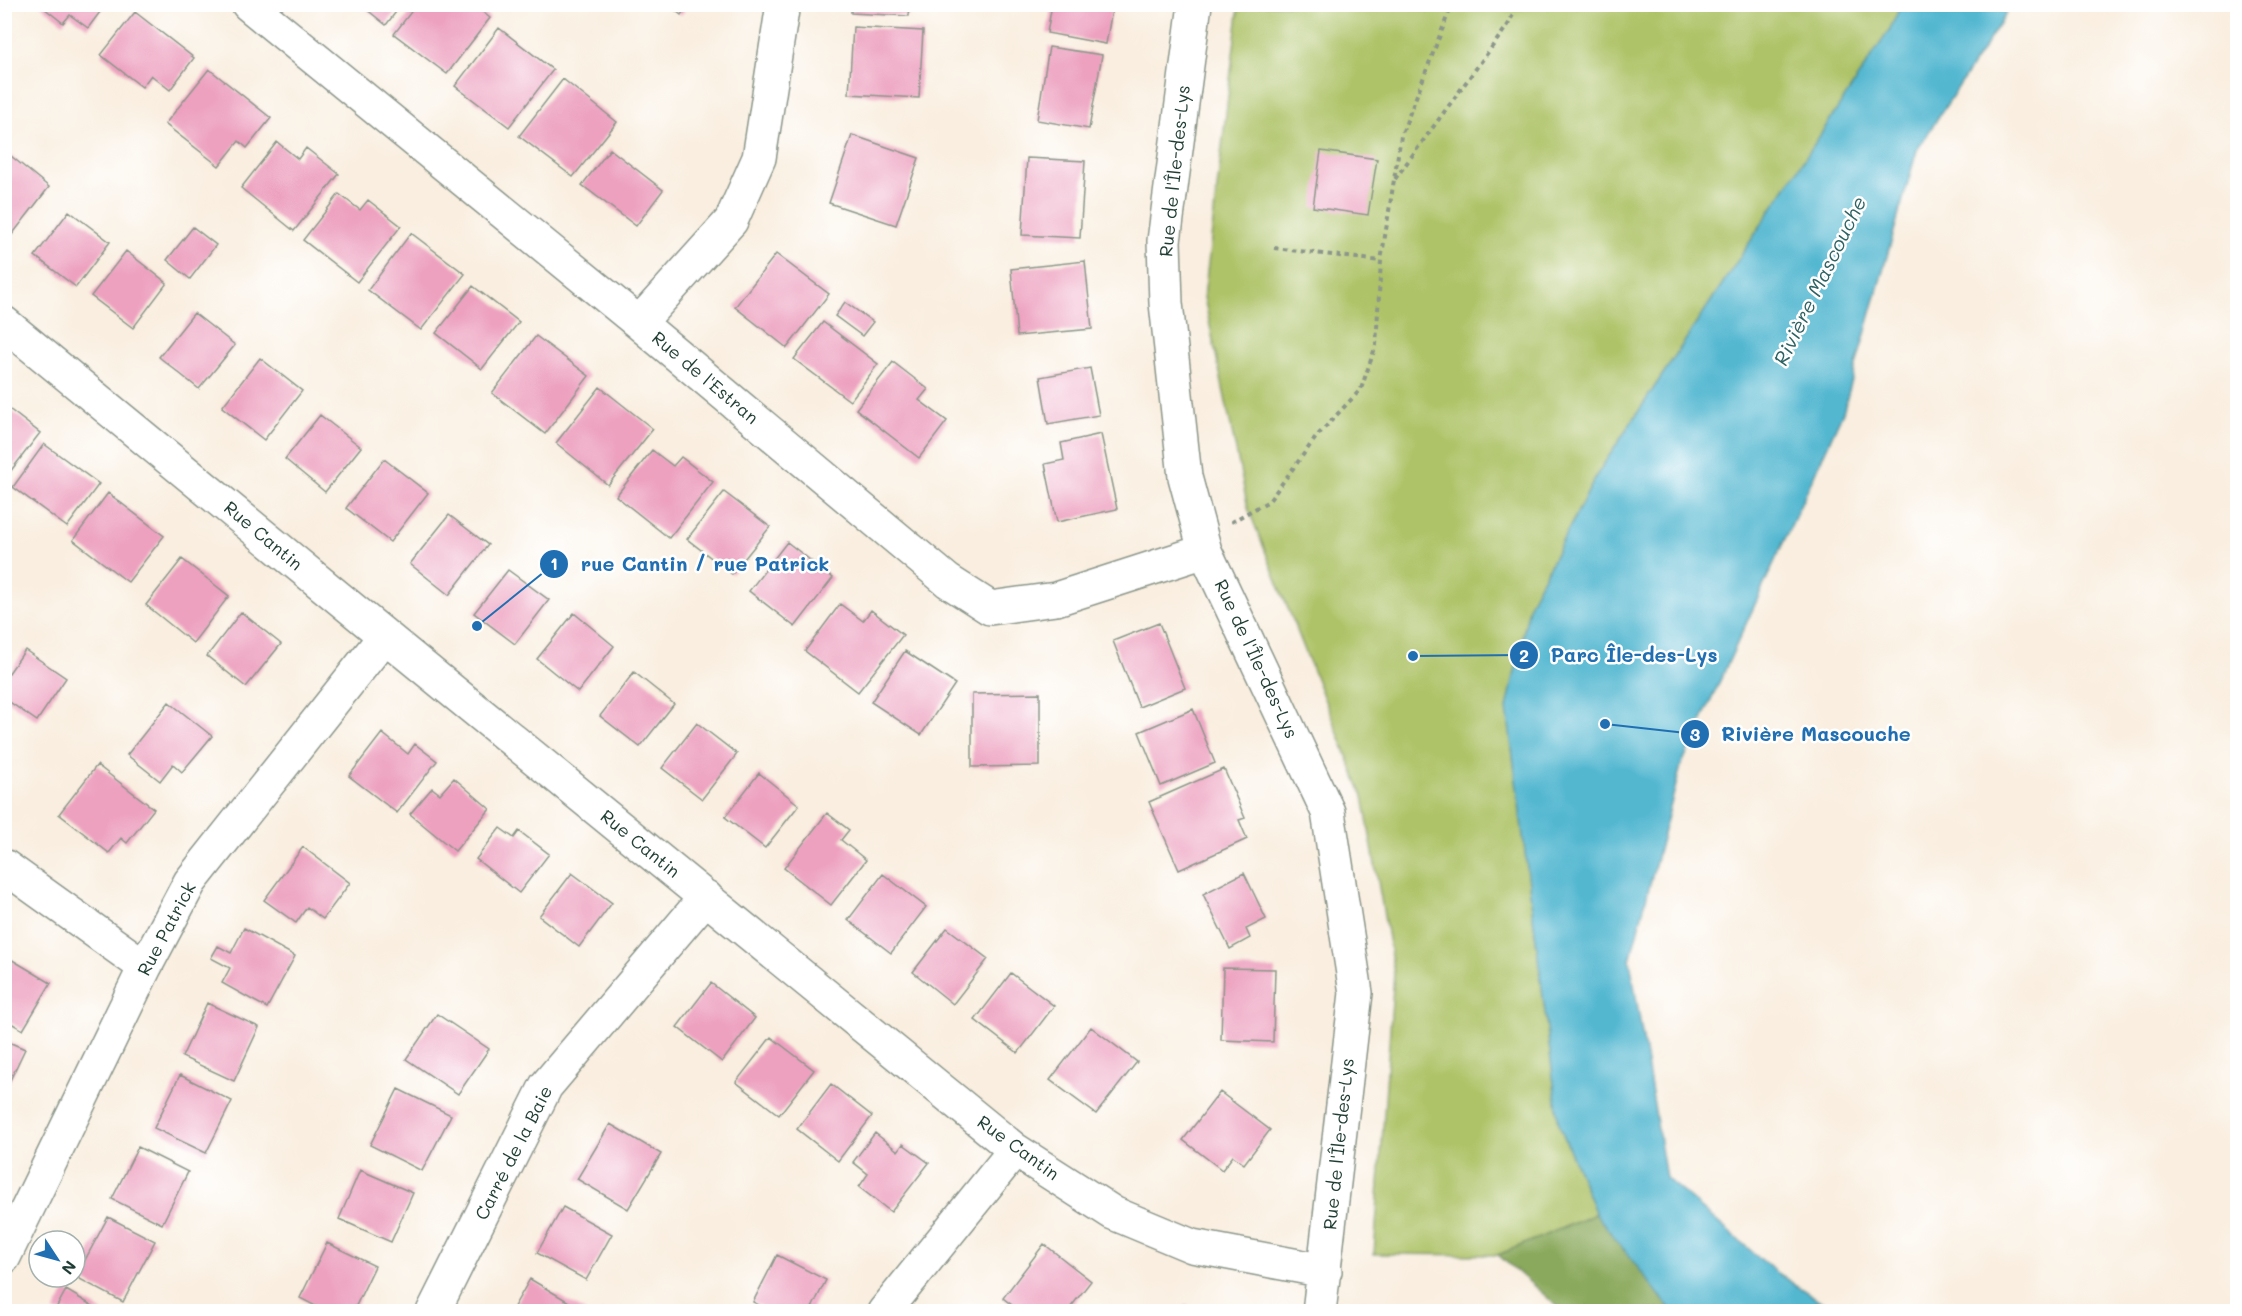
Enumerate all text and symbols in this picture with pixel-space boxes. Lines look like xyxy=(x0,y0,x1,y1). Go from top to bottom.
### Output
street label: Rue de l'Île-des-Lys xyxy=(1153,84,1195,258)
water label: Rivière Mascouche xyxy=(1767,192,1871,369)
street label: Rue de l'Estran xyxy=(647,326,764,429)
street label: Rue Cantin xyxy=(219,495,308,575)
callout: rue Cantin / rue Patrick xyxy=(539,545,841,583)
text: rue Cantin / rue Patrick xyxy=(581,550,829,576)
text: 1 xyxy=(550,551,558,575)
street label: Rue de l'Île-des-Lys xyxy=(1210,575,1304,742)
callout: Parc Île-des-Lys xyxy=(1509,636,1730,674)
text: Parc Île-des-Lys xyxy=(1550,641,1718,667)
text: 2 xyxy=(1519,643,1529,667)
callout: Rivière Mascouche xyxy=(1680,715,1923,753)
text: Rivière Mascouche xyxy=(1721,720,1911,746)
text: 3 xyxy=(1690,722,1701,746)
street label: Rue Cantin xyxy=(596,804,685,883)
street label: Rue Patrick xyxy=(131,877,201,980)
street label: Rue de l'Île-des-Lys xyxy=(1317,1057,1359,1231)
street label: Carré de la Baie xyxy=(469,1081,557,1224)
street label: Rue Cantin xyxy=(973,1109,1064,1185)
north arrow xyxy=(27,1229,87,1289)
text: N xyxy=(57,1257,82,1279)

